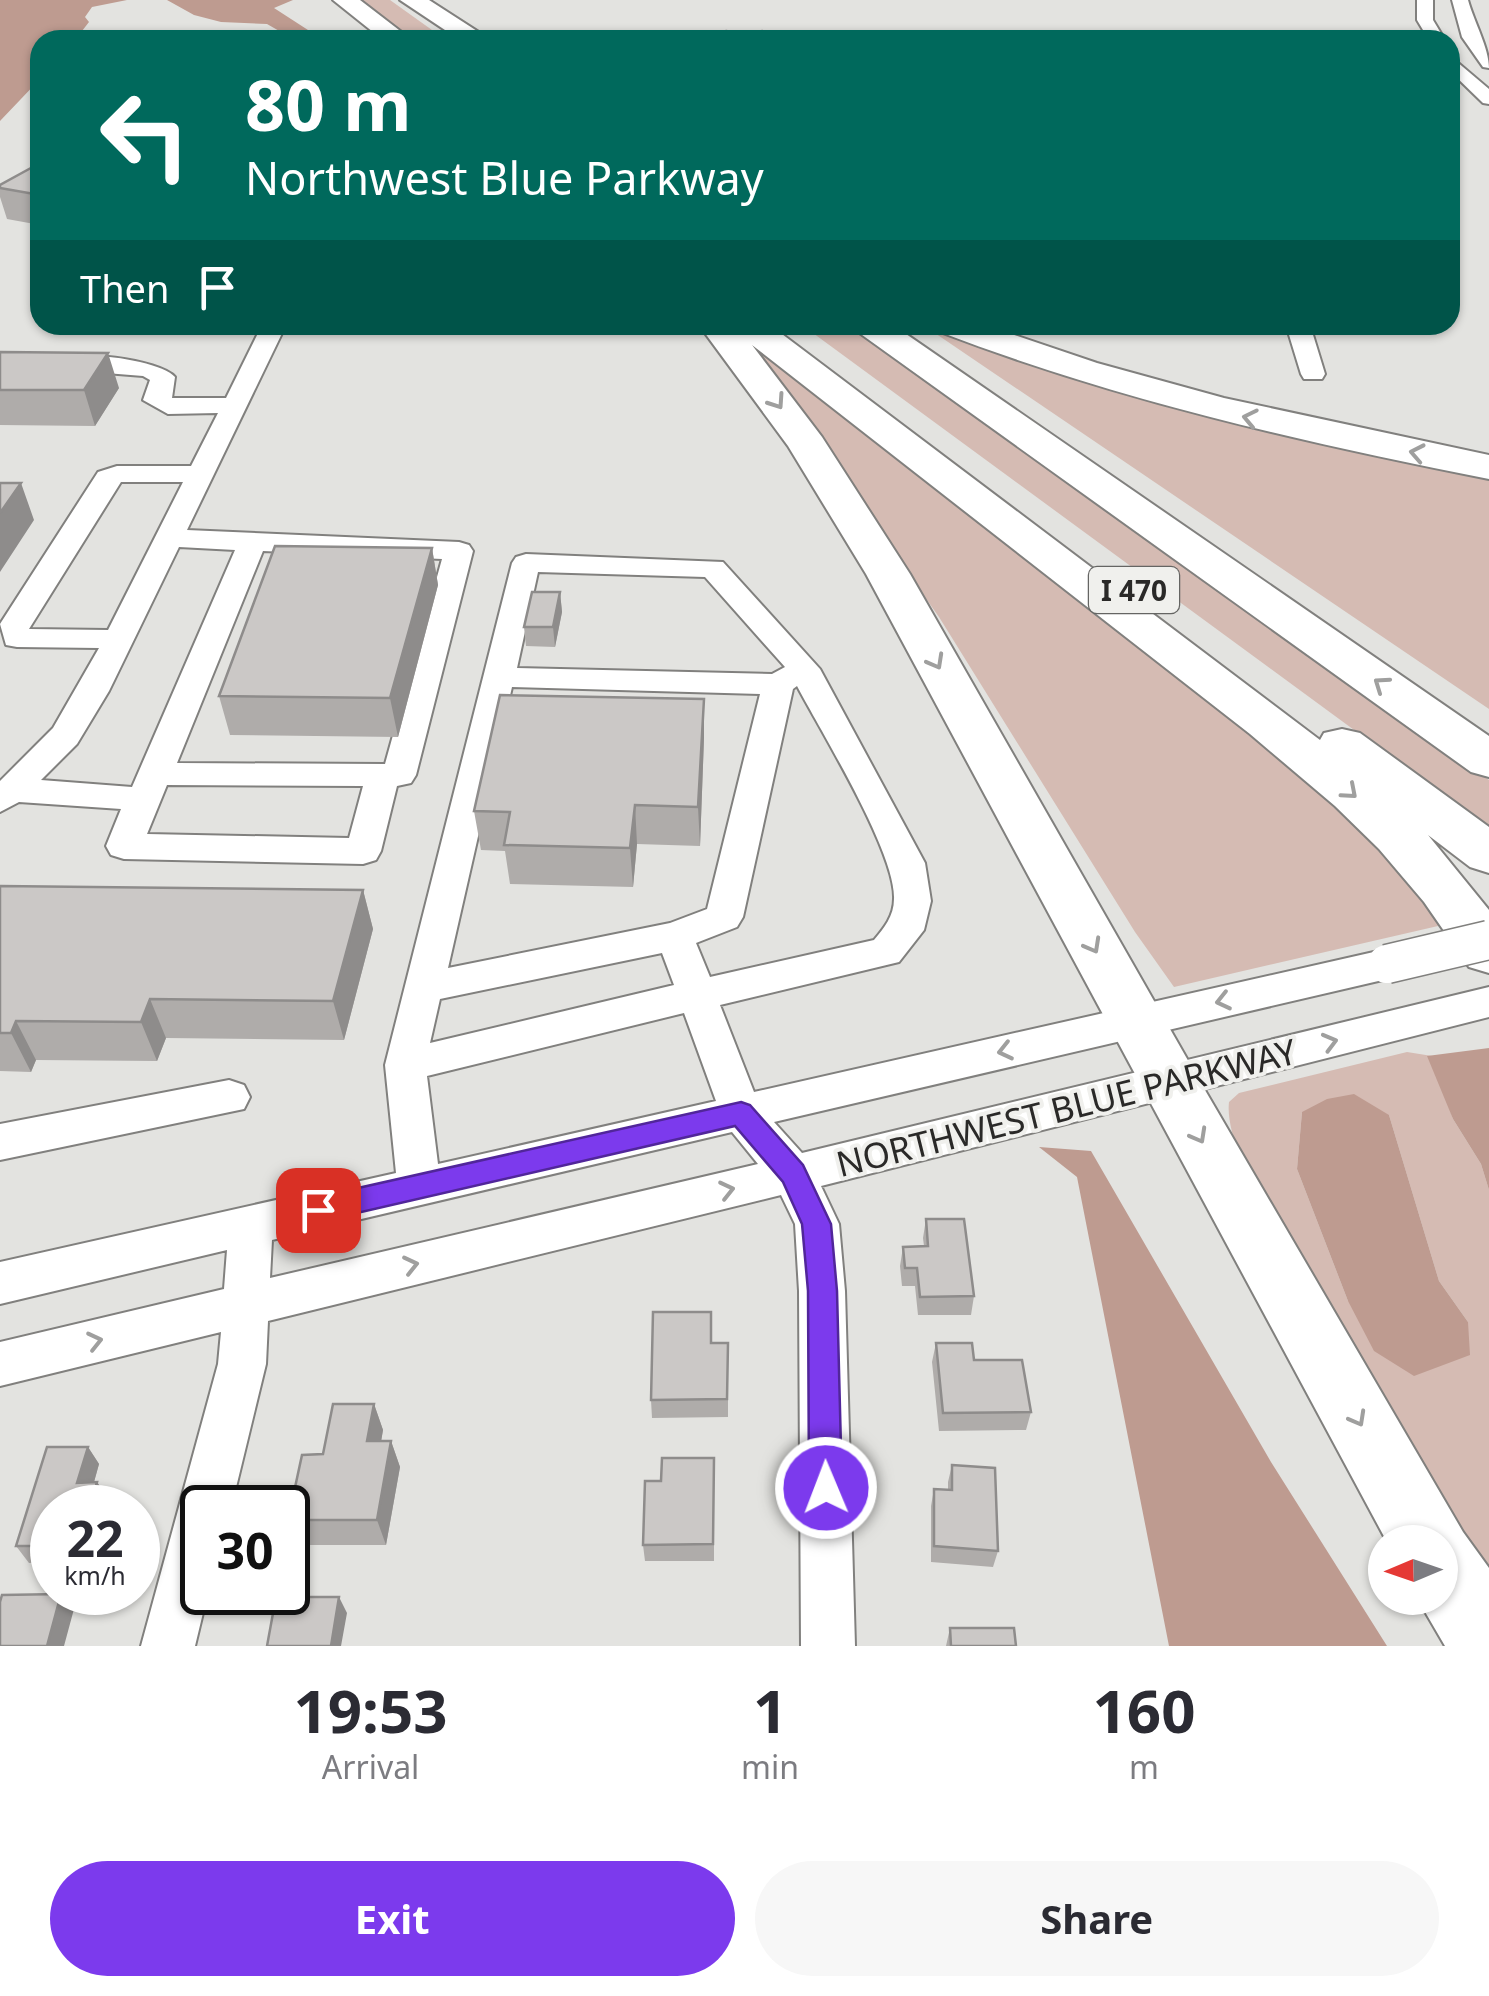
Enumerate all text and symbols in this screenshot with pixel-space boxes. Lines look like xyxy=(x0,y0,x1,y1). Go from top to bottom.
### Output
text: 80 m xyxy=(245,56,412,152)
icon: left xyxy=(80,70,210,200)
text: Northwest Blue Parkway xyxy=(245,147,764,208)
icon: arrive xyxy=(190,260,245,315)
text: Then xyxy=(80,262,170,314)
one-way arrow xyxy=(764,392,783,410)
one-way arrow xyxy=(1241,409,1258,430)
one-way arrow xyxy=(1409,443,1426,464)
road number: I 470 xyxy=(1089,567,1179,613)
one-way arrow xyxy=(924,651,944,669)
one-way arrow xyxy=(1373,678,1392,696)
one-way arrow xyxy=(1338,781,1357,799)
one-way arrow xyxy=(1081,936,1100,954)
one-way arrow xyxy=(1215,989,1232,1010)
street label: NORTHWEST BLUE PARKWAY xyxy=(831,1027,1301,1187)
one-way arrow xyxy=(1321,1032,1338,1053)
one-way arrow xyxy=(997,1039,1014,1060)
one-way arrow xyxy=(1187,1125,1206,1143)
pin xyxy=(276,1168,361,1253)
one-way arrow xyxy=(718,1181,735,1202)
icon: arrive xyxy=(291,1183,346,1238)
one-way arrow xyxy=(402,1256,419,1277)
one-way arrow xyxy=(86,1332,103,1353)
one-way arrow xyxy=(1346,1409,1366,1427)
position arrow xyxy=(774,1436,878,1540)
speed limit sign: 30 xyxy=(180,1485,310,1615)
text: 22 xyxy=(66,1504,124,1572)
north arrow xyxy=(1368,1525,1458,1615)
map controls xyxy=(1368,1525,1458,1615)
text: km/h xyxy=(64,1558,126,1592)
text: 19:53 xyxy=(293,1669,448,1751)
text: 1 xyxy=(753,1669,787,1751)
text: 160 xyxy=(1093,1669,1196,1751)
text: Arrival xyxy=(322,1745,419,1788)
text: min xyxy=(741,1745,799,1788)
text: m xyxy=(1129,1745,1159,1788)
button: Exit xyxy=(50,1861,735,1976)
button: Share xyxy=(755,1861,1439,1976)

